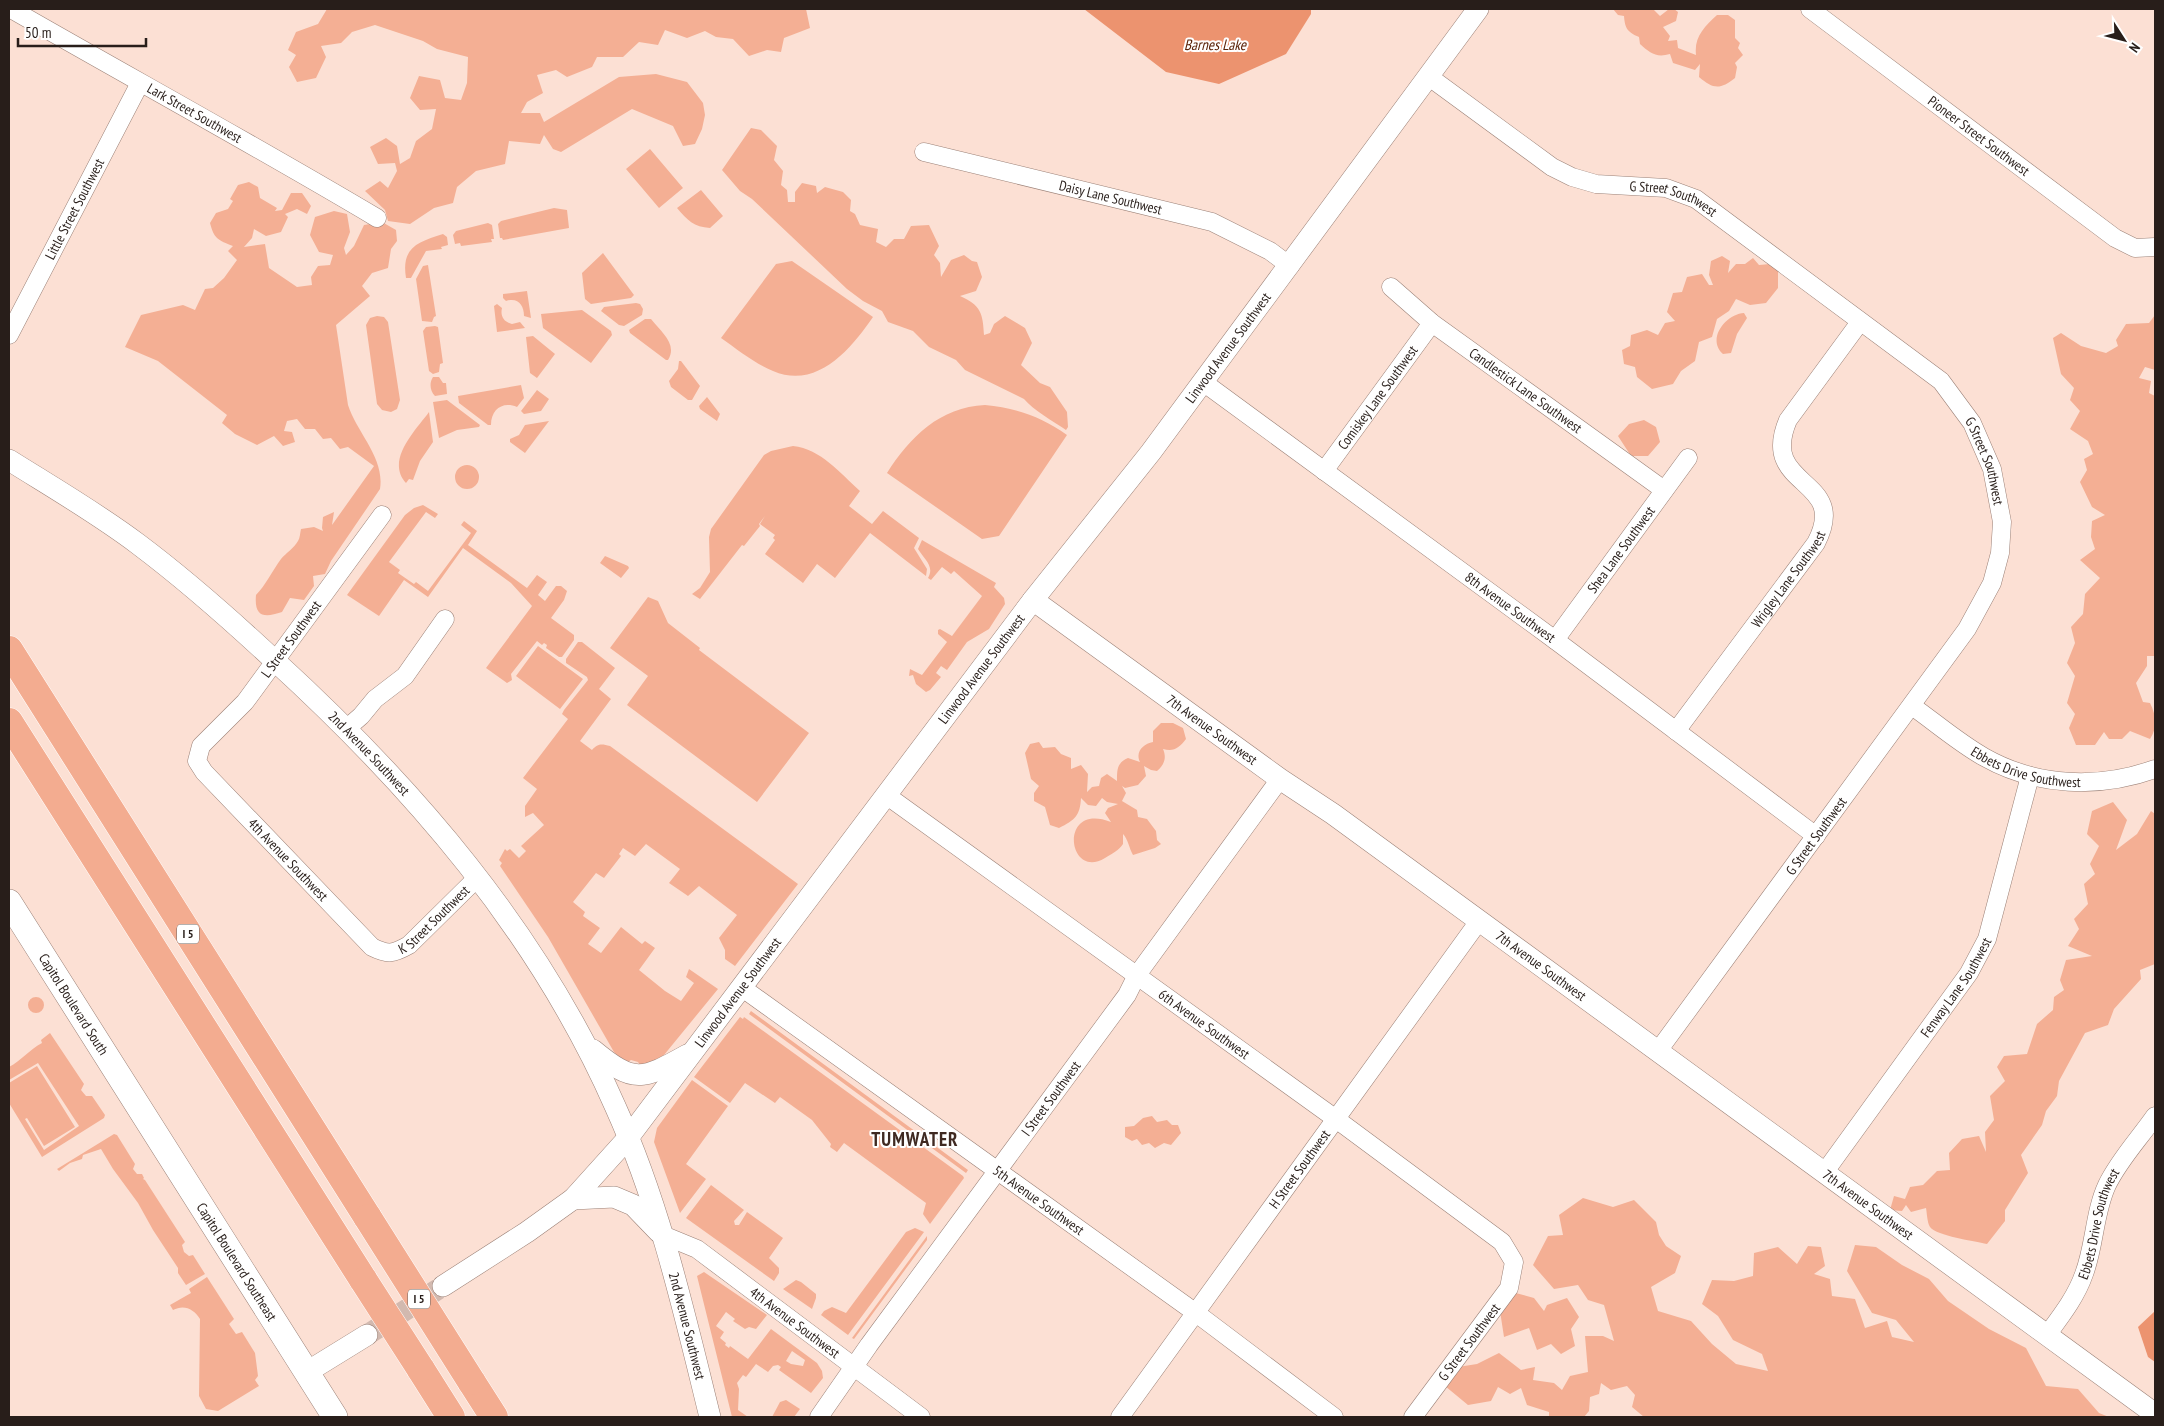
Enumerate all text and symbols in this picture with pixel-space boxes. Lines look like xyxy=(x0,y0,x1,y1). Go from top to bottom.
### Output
scale bar xyxy=(18,15,145,47)
north arrow xyxy=(2099,15,2149,65)
text: 50 m xyxy=(25,23,51,42)
water label: Barnes Lake xyxy=(1184,35,1247,54)
text: N xyxy=(2125,39,2144,56)
street label: Lark Street Southwest xyxy=(144,79,245,147)
street label: Pioneer Street Southwest xyxy=(1924,92,2033,180)
street label: Little Street Southwest xyxy=(41,155,108,263)
street label: Daisy Lane Southwest xyxy=(1057,176,1164,219)
street label: G Street Southwest xyxy=(1629,177,1721,221)
street label: Linwood Avenue Southwest xyxy=(1181,289,1275,407)
street label: Comiskey Lane Southwest xyxy=(1334,342,1422,453)
street label: Candlestick Lane Southwest xyxy=(1466,344,1586,437)
street label: G Street Southwest xyxy=(1961,413,2008,507)
street label: Shea Lane Southwest xyxy=(1583,502,1659,597)
street label: Wrigley Lane Southwest xyxy=(1747,528,1830,631)
street label: 8th Avenue Southwest xyxy=(1461,568,1559,647)
street label: L Street Southwest xyxy=(257,597,325,681)
street label: Linwood Avenue Southwest xyxy=(934,610,1029,727)
street label: 7th Avenue Southwest xyxy=(1163,691,1261,769)
street label: 2nd Avenue Southwest xyxy=(324,707,414,799)
street label: Ebbets Drive Southwest xyxy=(1968,742,2081,791)
street label: G Street Southwest xyxy=(1782,793,1851,879)
street label: 4th Avenue Southwest xyxy=(244,814,332,905)
street label: K Street Southwest xyxy=(395,881,473,958)
road number: I 5 xyxy=(177,924,199,944)
street label: 7th Avenue Southwest xyxy=(1492,927,1590,1005)
street label: Linwood Avenue Southwest xyxy=(690,934,785,1051)
street label: Fenway Lane Southwest xyxy=(1916,934,1995,1041)
street label: Capitol Boulevard South xyxy=(35,950,113,1058)
street label: 6th Avenue Southwest xyxy=(1155,985,1253,1063)
street label: I Street Southwest xyxy=(1017,1057,1084,1140)
street label: H Street Southwest xyxy=(1265,1126,1334,1212)
district label: TUMWATER xyxy=(871,1127,959,1151)
street label: 5th Avenue Southwest xyxy=(989,1161,1088,1239)
street label: 7th Avenue Southwest xyxy=(1819,1165,1917,1244)
street label: Ebbets Drive Southwest xyxy=(2074,1165,2123,1282)
street label: Capitol Boulevard Southeast xyxy=(193,1199,281,1325)
street label: 2nd Avenue Southwest xyxy=(665,1270,709,1382)
street label: 4th Avenue Southwest xyxy=(746,1283,844,1362)
road number: I 5 xyxy=(408,1290,430,1308)
street label: G Street Southwest xyxy=(1434,1300,1504,1384)

